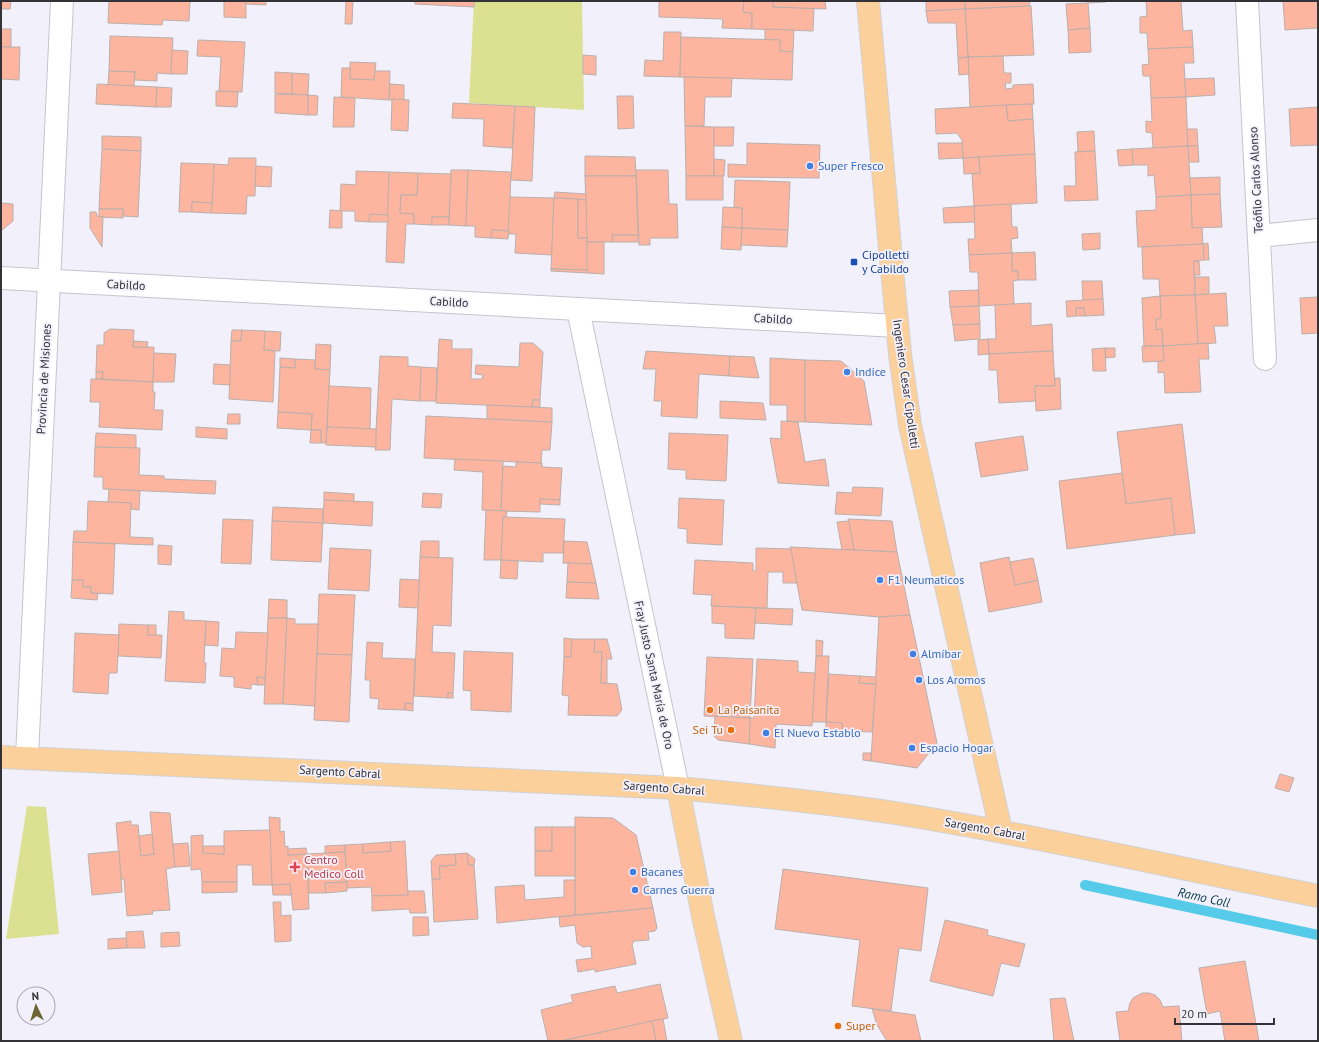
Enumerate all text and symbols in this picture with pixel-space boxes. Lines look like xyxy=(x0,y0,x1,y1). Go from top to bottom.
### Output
street label: Teófilo Carlos Alonso xyxy=(1245,126,1266,234)
place label: Super Fresco xyxy=(818,158,884,173)
marker: Super Fresco xyxy=(805,161,815,171)
place label: Cipolletti y Cabildo xyxy=(862,247,909,276)
marker: Cipolletti y Cabildo xyxy=(849,257,859,267)
street label: Cabildo xyxy=(106,276,146,293)
street label: Cabildo xyxy=(429,293,469,310)
street label: Cabildo xyxy=(753,310,793,327)
street label: Ingeniero Cesar Cipolletti xyxy=(890,318,923,450)
street label: Provincia de Misiones xyxy=(33,323,54,435)
place label: Indice xyxy=(855,364,886,379)
marker: Indice xyxy=(842,367,852,377)
place label: F1 Neumaticos xyxy=(888,572,964,587)
marker: F1 Neumaticos xyxy=(875,575,885,585)
street label: Fray Justo Santa María de Oro xyxy=(631,599,678,751)
place label: Almíbar xyxy=(921,646,961,661)
marker: Almíbar xyxy=(908,649,918,659)
place label: Los Aromos xyxy=(927,672,986,687)
marker: Los Aromos xyxy=(914,675,924,685)
place label: La Paisanita xyxy=(718,702,779,717)
marker: La Paisanita xyxy=(705,705,715,715)
place label: Sei Tu xyxy=(693,722,723,737)
marker: Sei Tu xyxy=(726,725,736,735)
place label: El Nuevo Establo xyxy=(774,725,861,740)
marker: El Nuevo Establo xyxy=(761,728,771,738)
place label: Espacio Hogar xyxy=(920,740,993,755)
marker: Espacio Hogar xyxy=(907,743,917,753)
street label: Sargento Cabral xyxy=(299,762,382,781)
street label: Sargento Cabral xyxy=(623,777,706,798)
street label: Sargento Cabral xyxy=(944,814,1027,843)
place label: Centro Medico Coll xyxy=(304,852,364,881)
marker: Centro Medico Coll xyxy=(289,861,301,873)
place label: Bacanes xyxy=(641,864,683,879)
marker: Bacanes xyxy=(628,867,638,877)
place label: Carnes Guerra xyxy=(643,882,715,897)
water label: Ramo Coll xyxy=(1176,884,1232,911)
marker: Carnes Guerra xyxy=(630,885,640,895)
north arrow xyxy=(16,986,56,1026)
text: N xyxy=(31,989,39,1003)
scale bar xyxy=(1175,1000,1274,1026)
text: 20 m xyxy=(1181,1006,1207,1021)
place label: Super xyxy=(846,1018,876,1033)
marker: Super xyxy=(833,1021,843,1031)

